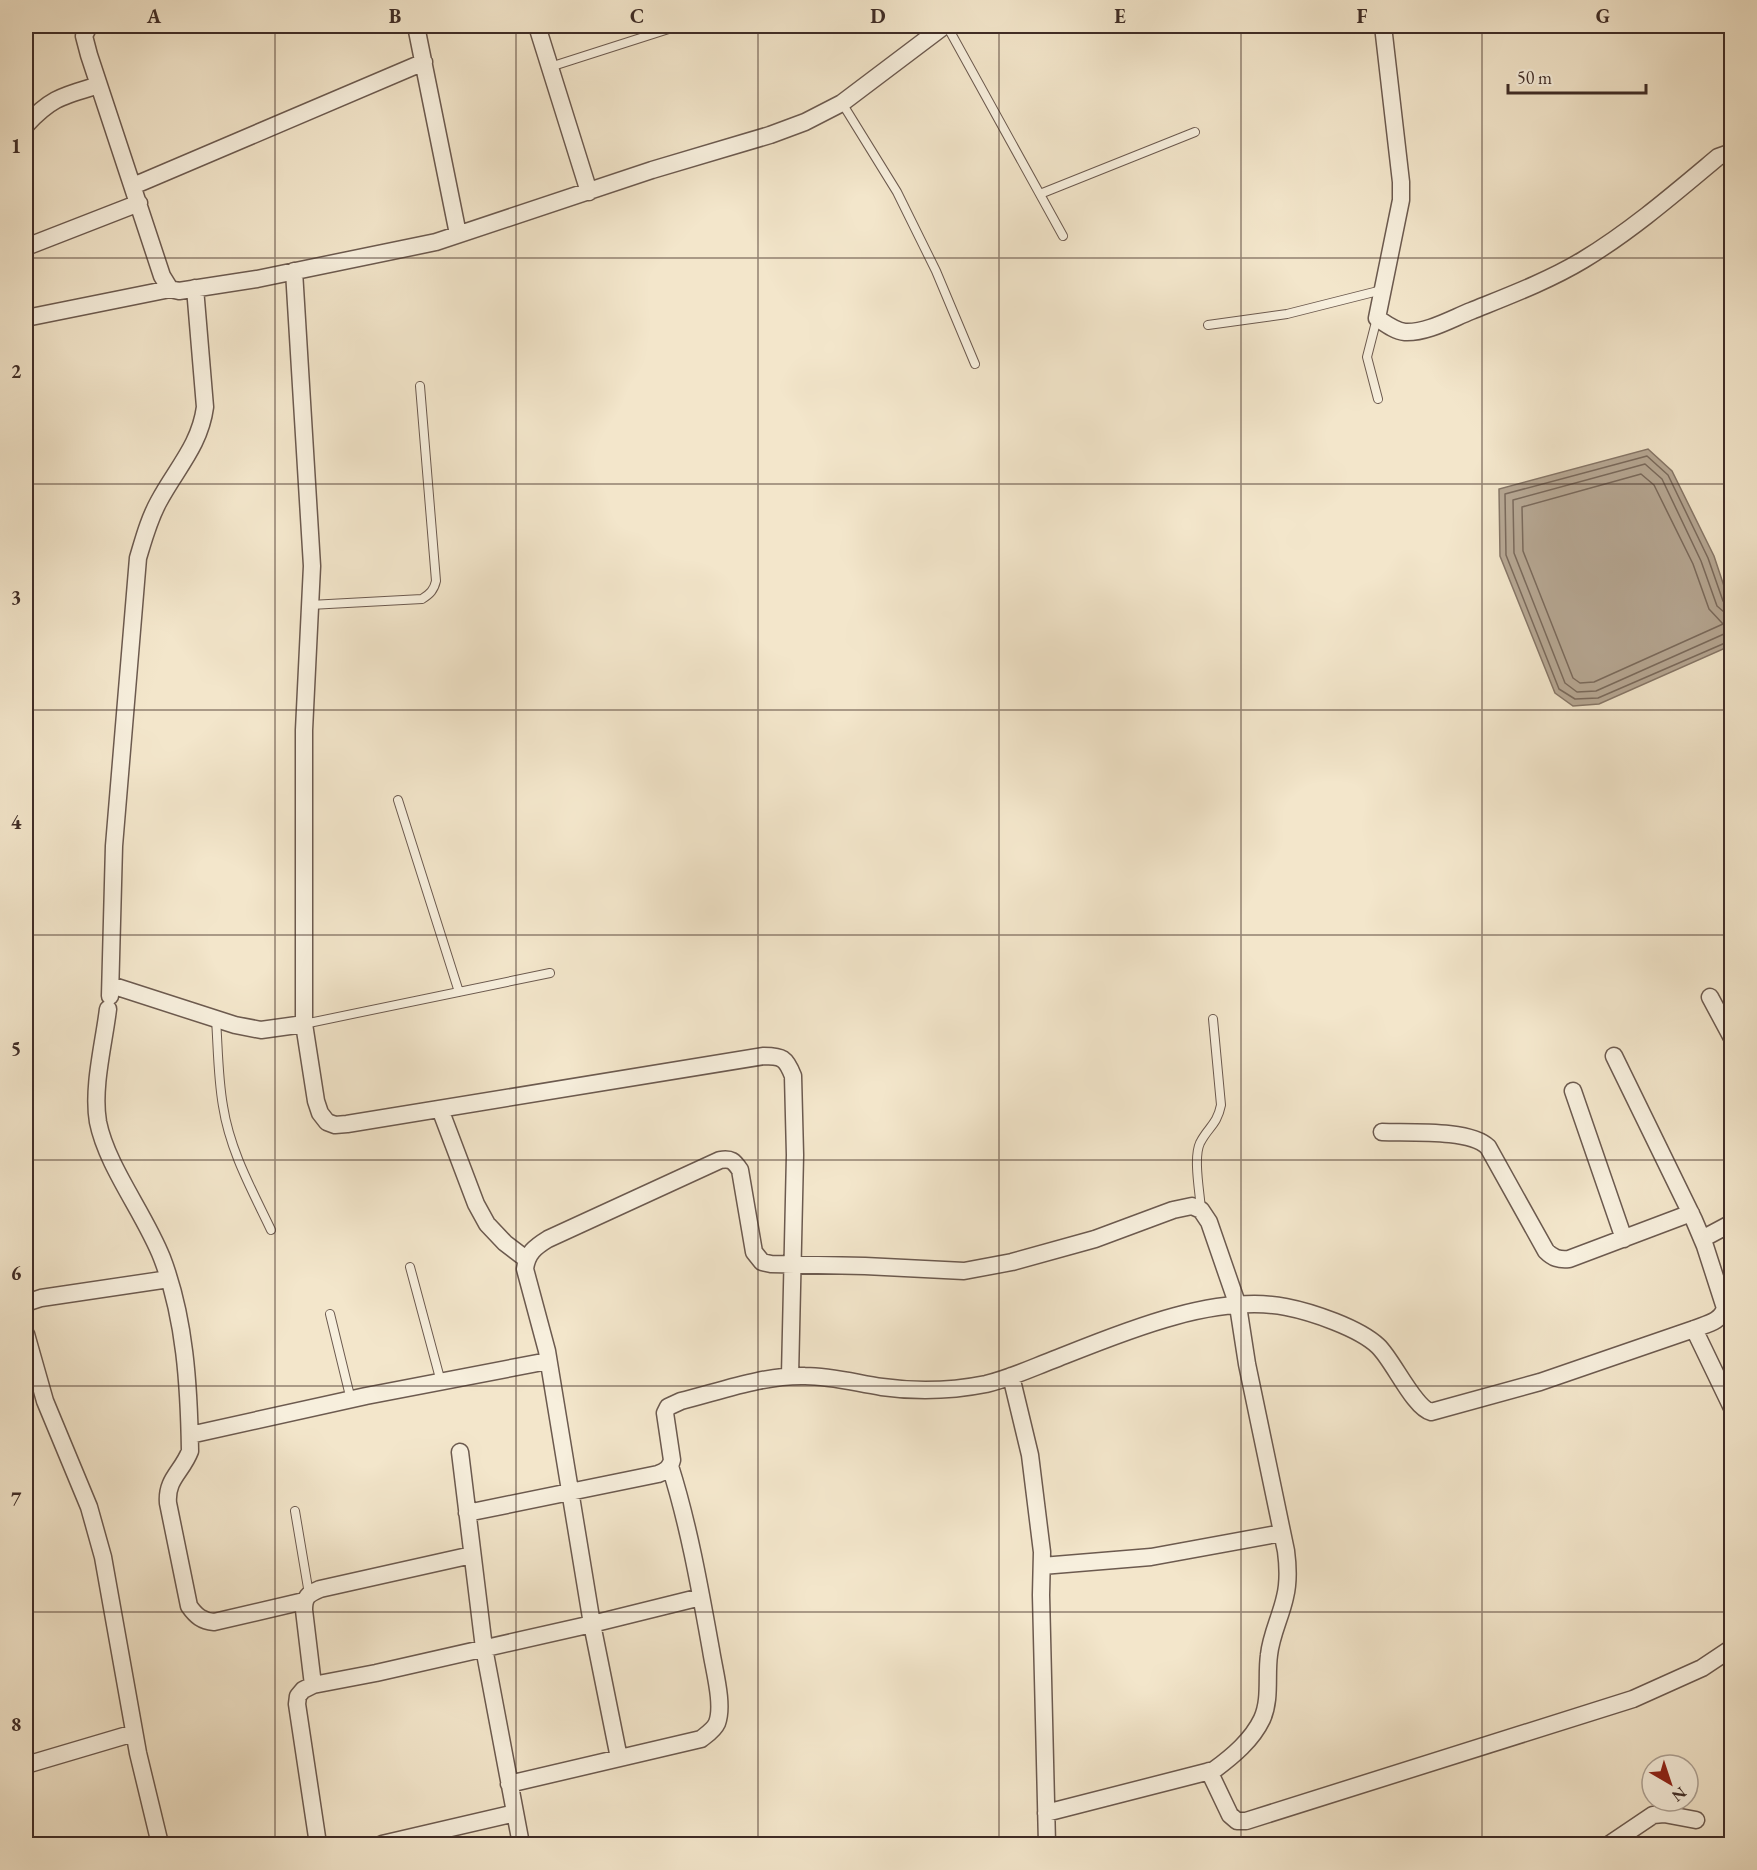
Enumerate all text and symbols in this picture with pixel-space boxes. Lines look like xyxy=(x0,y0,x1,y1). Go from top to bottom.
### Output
text: A xyxy=(146,3,162,29)
text: B xyxy=(389,3,401,29)
text: C xyxy=(630,3,644,29)
text: D xyxy=(870,3,886,29)
text: E xyxy=(1114,3,1126,29)
text: F xyxy=(1357,3,1368,29)
text: G xyxy=(1596,3,1610,29)
scale bar xyxy=(1508,57,1646,95)
text: 50 m xyxy=(1517,66,1552,89)
text: 1 xyxy=(11,133,21,159)
text: 2 xyxy=(11,358,22,384)
text: 3 xyxy=(11,584,21,610)
text: 4 xyxy=(11,809,22,835)
text: 5 xyxy=(11,1035,21,1061)
text: 6 xyxy=(11,1260,22,1286)
text: 7 xyxy=(11,1486,22,1512)
text: 8 xyxy=(11,1711,21,1737)
north arrow xyxy=(1640,1753,1700,1813)
text: N xyxy=(1667,1782,1691,1807)

